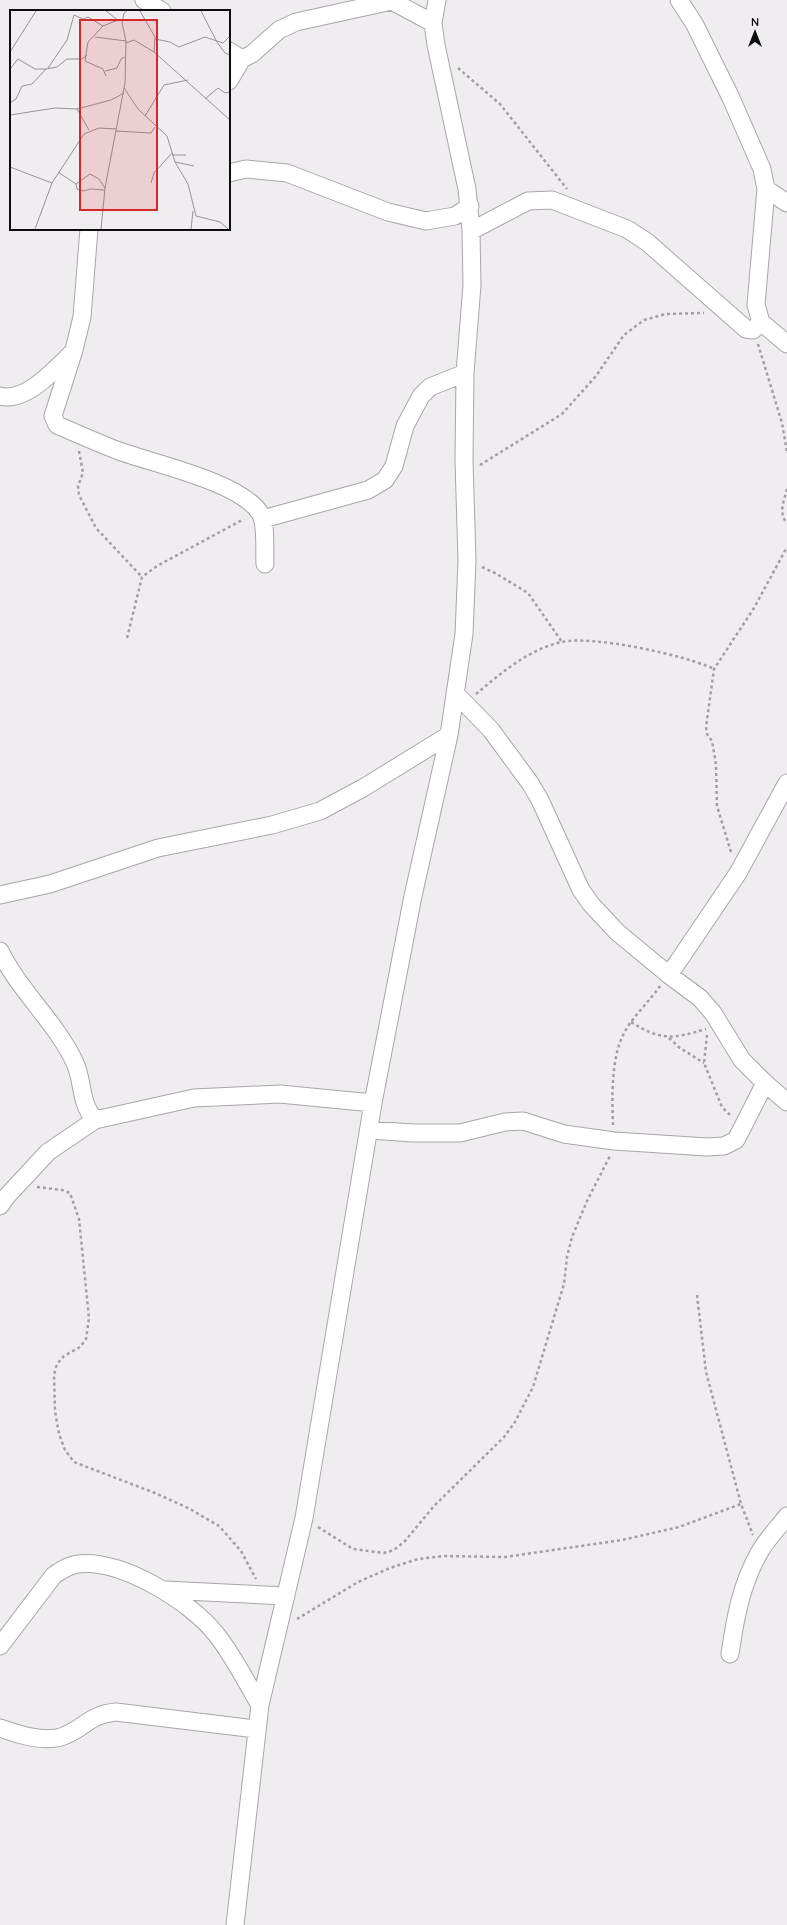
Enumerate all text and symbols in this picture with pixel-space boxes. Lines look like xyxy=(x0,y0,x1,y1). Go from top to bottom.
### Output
inset map xyxy=(10,10,230,230)
north arrow xyxy=(735,12,775,52)
text: N xyxy=(751,15,759,29)

